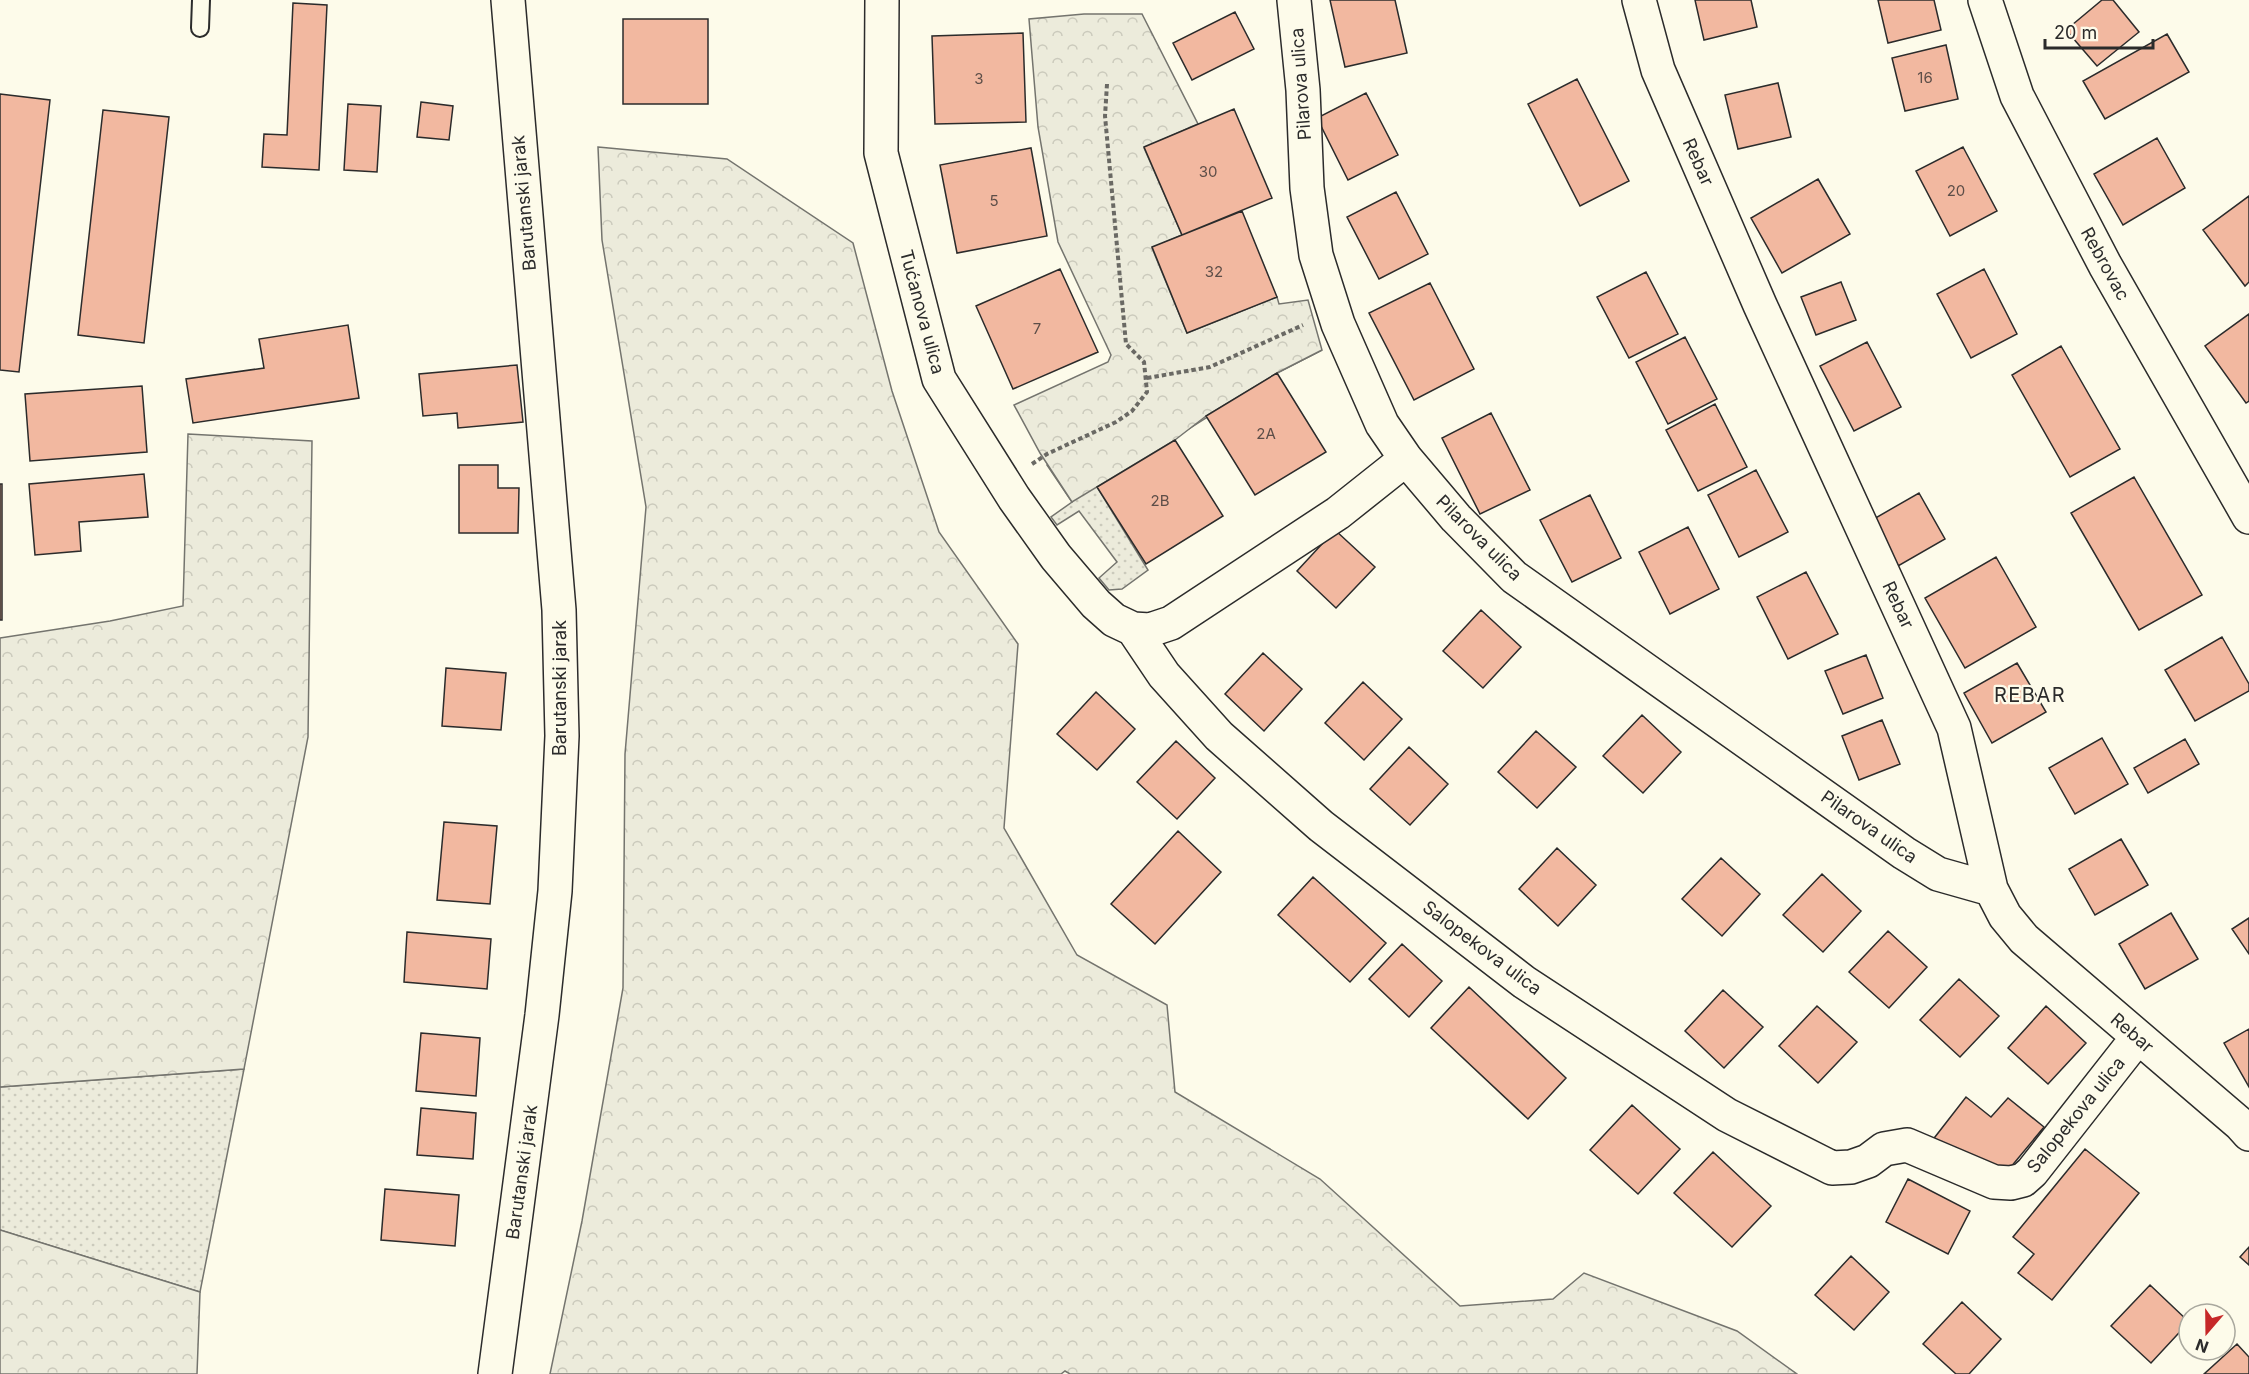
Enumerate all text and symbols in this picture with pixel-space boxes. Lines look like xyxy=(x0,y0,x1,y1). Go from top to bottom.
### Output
scale bar xyxy=(2045,12,2153,50)
text: 20 m xyxy=(2054,22,2097,43)
street label: Pilarova ulica xyxy=(1286,27,1315,141)
house number: 16 xyxy=(1917,68,1933,87)
house number: 3 xyxy=(974,69,984,88)
street label: Barutanski jarak xyxy=(507,134,540,272)
street label: Rebar xyxy=(1679,135,1718,189)
house number: 30 xyxy=(1199,162,1217,181)
house number: 20 xyxy=(1947,181,1965,200)
house number: 5 xyxy=(989,191,999,210)
street label: Rebrovac xyxy=(2077,224,2134,304)
street label: Tućanova ulica xyxy=(896,247,949,376)
house number: 32 xyxy=(1205,262,1223,281)
house number: 7 xyxy=(1033,319,1041,338)
house number: 2A xyxy=(1256,424,1276,443)
street label: Pilarova ulica xyxy=(1432,490,1527,585)
house number: 2B xyxy=(1151,491,1169,510)
street label: Rebar xyxy=(1878,578,1919,632)
street label: Barutanski jarak xyxy=(549,620,570,756)
district label: REBAR xyxy=(1994,683,2066,707)
street label: Pilarova ulica xyxy=(1817,786,1921,867)
street label: Salopekova ulica xyxy=(1419,896,1546,999)
street label: Rebar xyxy=(2107,1008,2158,1057)
street label: Salopekova ulica xyxy=(2022,1052,2129,1177)
street label: Barutanski jarak xyxy=(502,1103,541,1241)
north arrow xyxy=(2177,1302,2237,1362)
text: N xyxy=(2193,1335,2211,1358)

